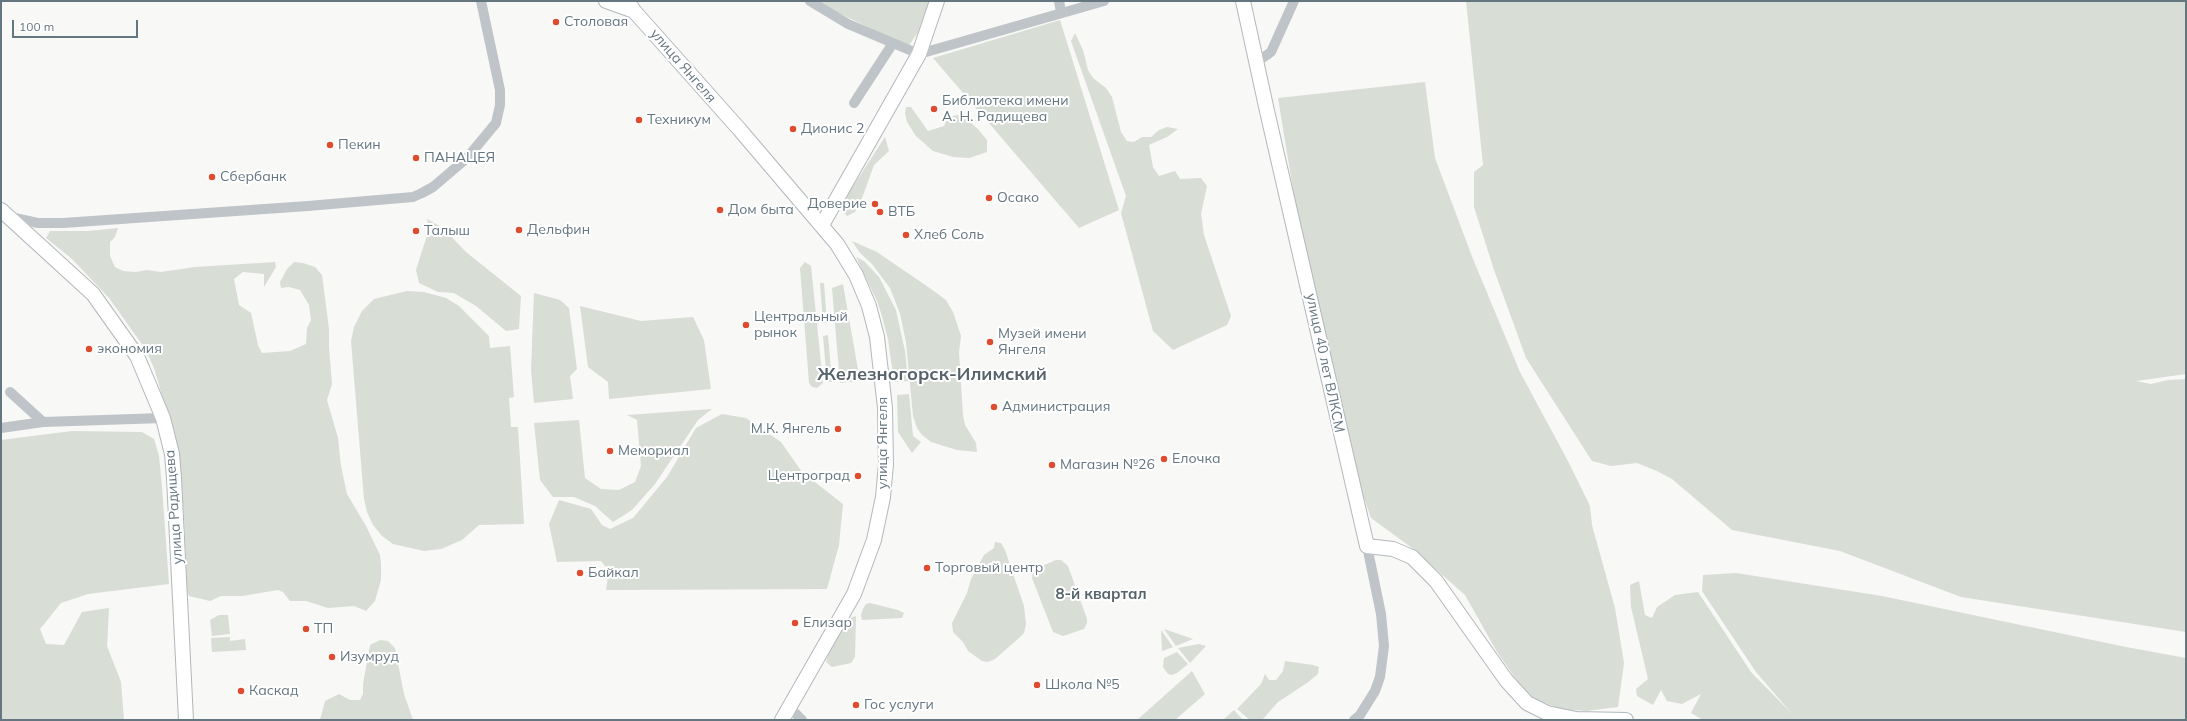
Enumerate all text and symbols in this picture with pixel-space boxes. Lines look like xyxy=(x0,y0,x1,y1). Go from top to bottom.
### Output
scale bar xyxy=(14,12,140,38)
place label: Столовая xyxy=(564,14,628,30)
marker: Столовая xyxy=(551,17,561,27)
text: 100 m xyxy=(19,19,54,34)
street label: улица Янгеля xyxy=(646,26,720,106)
place label: Библиотека имени А. Н. Радищева xyxy=(942,93,1069,126)
marker: Библиотека имени А. Н. Радищева xyxy=(929,104,939,114)
place label: Техникум xyxy=(647,112,711,128)
marker: Техникум xyxy=(634,115,644,125)
place label: Дионис 2 xyxy=(801,121,865,137)
marker: Дионис 2 xyxy=(788,124,798,134)
place label: Пекин xyxy=(338,137,381,153)
marker: Пекин xyxy=(325,140,335,150)
place label: ПАНАЦЕЯ xyxy=(424,150,495,166)
marker: ПАНАЦЕЯ xyxy=(411,153,421,163)
place label: Сбербанк xyxy=(220,169,287,185)
marker: Сбербанк xyxy=(207,172,217,182)
place label: Осако xyxy=(997,190,1039,206)
marker: Осако xyxy=(984,193,994,203)
place label: Доверие xyxy=(807,196,867,212)
marker: Доверие xyxy=(870,199,880,209)
place label: Дом быта xyxy=(728,202,794,218)
place label: ВТБ xyxy=(888,204,915,220)
marker: Дом быта xyxy=(715,205,725,215)
marker: ВТБ xyxy=(875,207,885,217)
place label: Дельфин xyxy=(527,222,590,238)
place label: Талыш xyxy=(424,223,470,239)
marker: Дельфин xyxy=(514,225,524,235)
marker: Талыш xyxy=(411,226,421,236)
place label: Хлеб Соль xyxy=(914,227,984,243)
marker: Хлеб Соль xyxy=(901,230,911,240)
street label: улица 40 лет ВЛКСМ xyxy=(1302,292,1348,434)
place label: Центральный рынок xyxy=(754,309,848,342)
marker: Центральный рынок xyxy=(741,320,751,330)
place label: Музей имени Янгеля xyxy=(998,326,1087,358)
marker: Музей имени Янгеля xyxy=(985,337,995,347)
place label: экономия xyxy=(97,341,162,357)
marker: экономия xyxy=(84,344,94,354)
district label: Железногорск-Илимский xyxy=(817,364,1047,386)
street label: улица Янгеля xyxy=(875,397,891,489)
place label: Администрация xyxy=(1002,399,1110,415)
marker: Администрация xyxy=(989,402,999,412)
place label: М.К. Янгель xyxy=(751,421,830,437)
marker: М.К. Янгель xyxy=(833,424,843,434)
place label: Мемориал xyxy=(618,443,689,459)
marker: Мемориал xyxy=(605,446,615,456)
street label: улица Радищева xyxy=(162,449,186,565)
place label: Елочка xyxy=(1172,451,1221,467)
marker: Елочка xyxy=(1159,454,1169,464)
place label: Магазин №26 xyxy=(1060,457,1155,473)
marker: Магазин №26 xyxy=(1047,460,1057,470)
place label: Центроград xyxy=(768,468,850,484)
marker: Центроград xyxy=(853,471,863,481)
place label: Торговый центр xyxy=(935,560,1043,576)
marker: Торговый центр xyxy=(922,563,932,573)
place label: Байкал xyxy=(588,565,639,581)
marker: Байкал xyxy=(575,568,585,578)
district label: 8-й квартал xyxy=(1055,585,1147,603)
place label: Елизар xyxy=(803,615,852,631)
marker: Елизар xyxy=(790,618,800,628)
place label: ТП xyxy=(314,621,333,637)
marker: ТП xyxy=(301,624,311,634)
place label: Изумруд xyxy=(340,649,399,665)
marker: Изумруд xyxy=(327,652,337,662)
place label: Школа №5 xyxy=(1045,677,1120,693)
marker: Школа №5 xyxy=(1032,680,1042,690)
place label: Каскад xyxy=(249,683,298,699)
marker: Каскад xyxy=(236,686,246,696)
place label: Гос услуги xyxy=(864,697,934,713)
marker: Гос услуги xyxy=(851,700,861,710)

